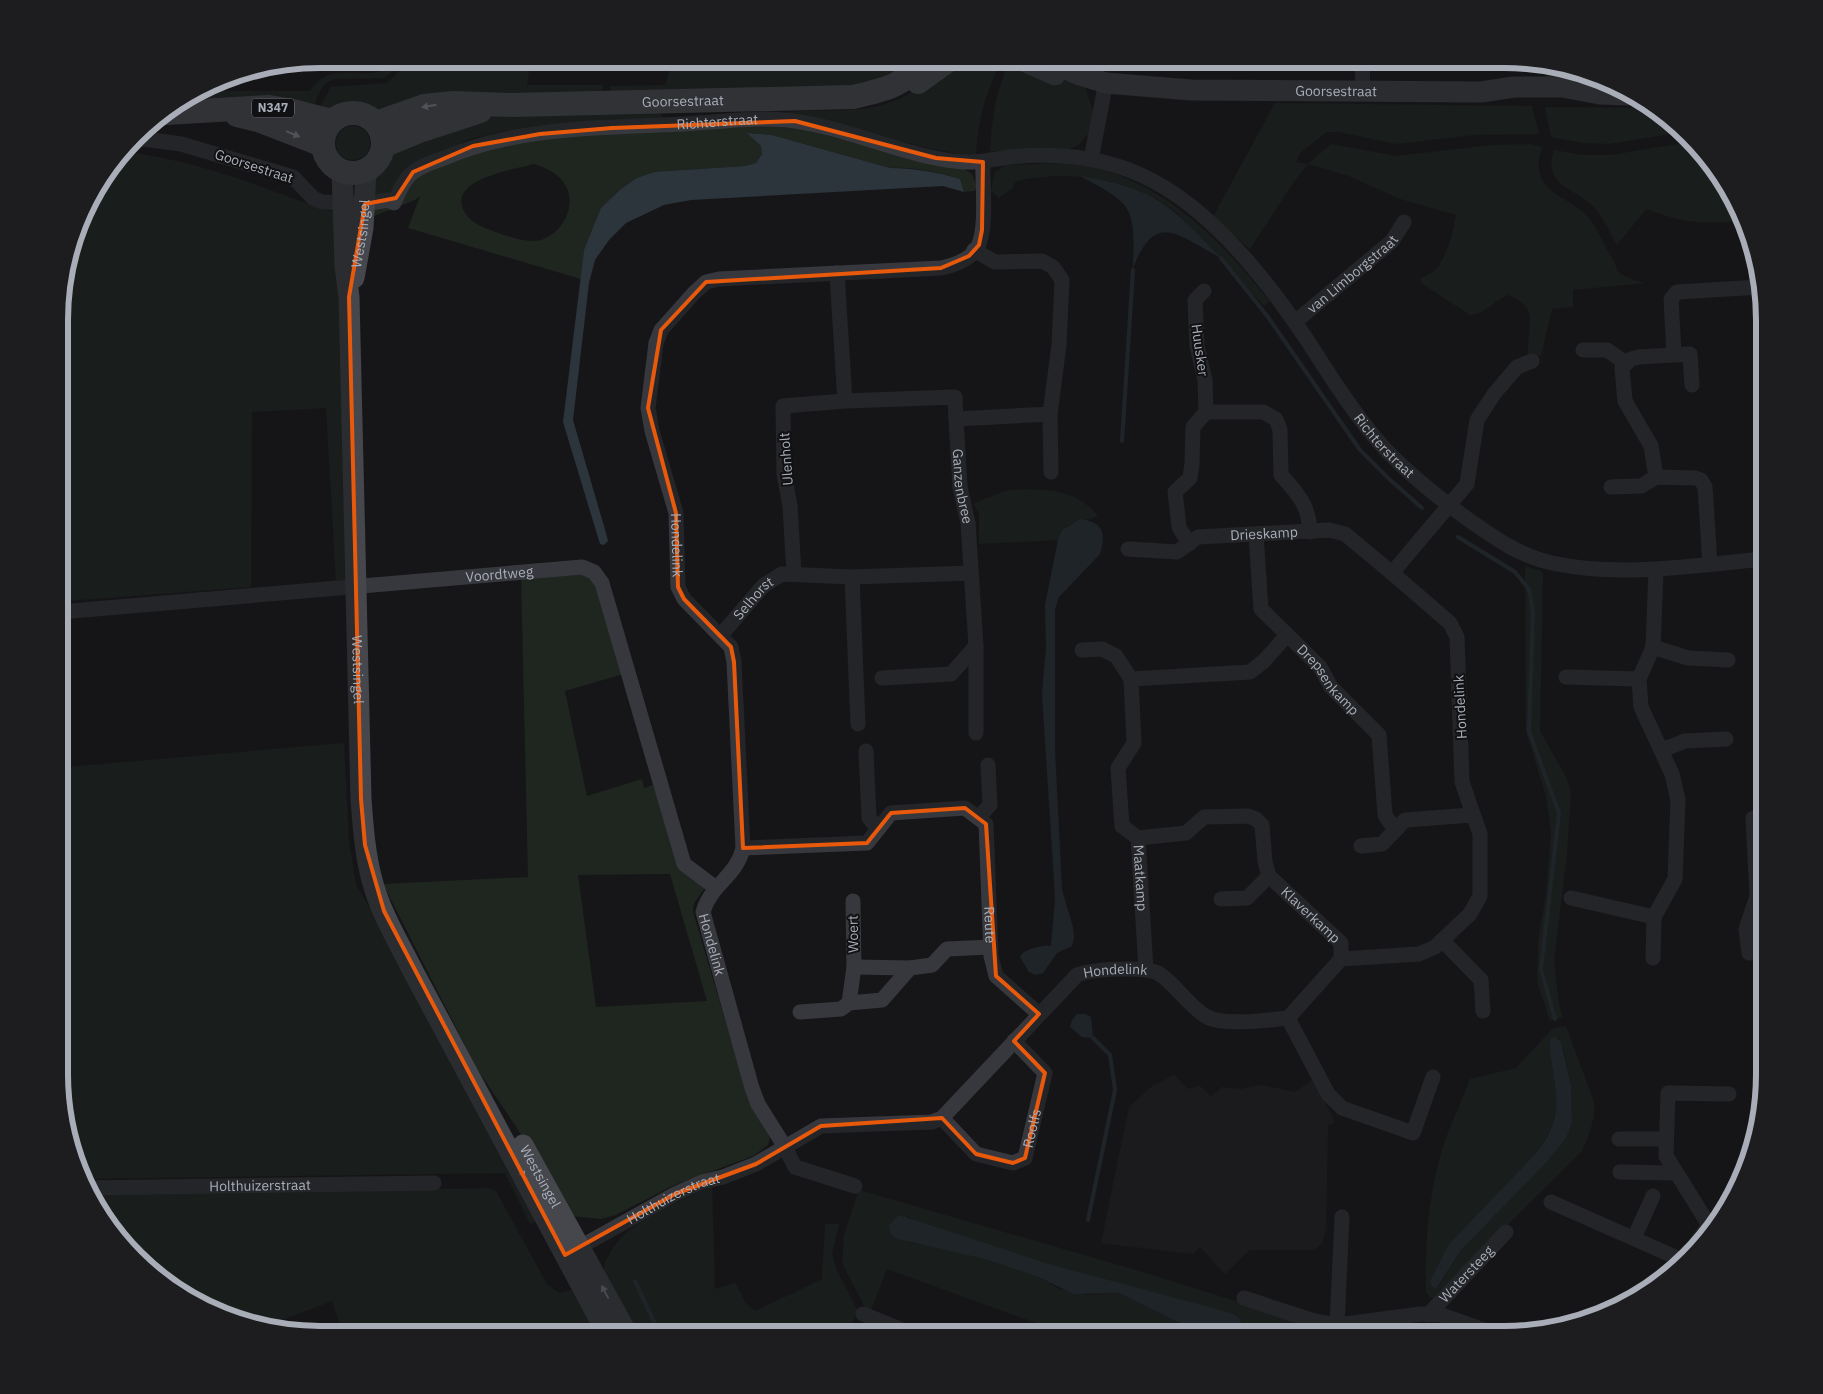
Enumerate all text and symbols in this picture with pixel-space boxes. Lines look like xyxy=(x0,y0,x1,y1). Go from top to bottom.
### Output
street label: Goorsestraat xyxy=(1295,82,1377,100)
street label: Goorsestraat xyxy=(642,91,724,111)
road number: N347 xyxy=(252,99,294,118)
one-way arrow xyxy=(420,102,436,110)
street label: Richterstraat xyxy=(676,110,758,133)
one-way arrow xyxy=(286,130,301,138)
street label: Goorsestraat xyxy=(212,145,296,187)
street label: Westsingel xyxy=(347,199,373,269)
street label: van Limborgstraat xyxy=(1303,232,1402,317)
street label: Huusker xyxy=(1187,323,1213,377)
street label: Richterstraat xyxy=(1350,409,1418,482)
street label: Ulenholt xyxy=(775,432,797,486)
street label: Ganzenbree xyxy=(949,448,977,526)
street label: Hondelink xyxy=(667,513,687,578)
street label: Drieskamp xyxy=(1230,523,1298,544)
street label: Voordtweg xyxy=(465,562,534,586)
street label: Selhorst xyxy=(729,572,777,624)
street label: Westsingel xyxy=(348,635,368,704)
street label: Drepsenkamp xyxy=(1293,640,1363,719)
street label: Hondelink xyxy=(1449,674,1471,739)
street label: Maatkamp xyxy=(1129,844,1151,912)
street label: Klaverkamp xyxy=(1277,883,1344,947)
street label: Reute xyxy=(980,906,1000,944)
street label: Hondelink xyxy=(695,911,729,978)
street label: Woert xyxy=(844,915,862,953)
street label: Hondelink xyxy=(1082,960,1149,982)
street label: Roolfs xyxy=(1019,1107,1045,1150)
street label: Westsingel xyxy=(516,1142,565,1211)
one-way arrow xyxy=(517,1164,525,1179)
street label: Holthuizerstraat xyxy=(624,1169,722,1228)
street label: Holthuizerstraat xyxy=(209,1176,311,1195)
street label: Watersteeg xyxy=(1435,1241,1498,1307)
one-way arrow xyxy=(601,1285,609,1299)

